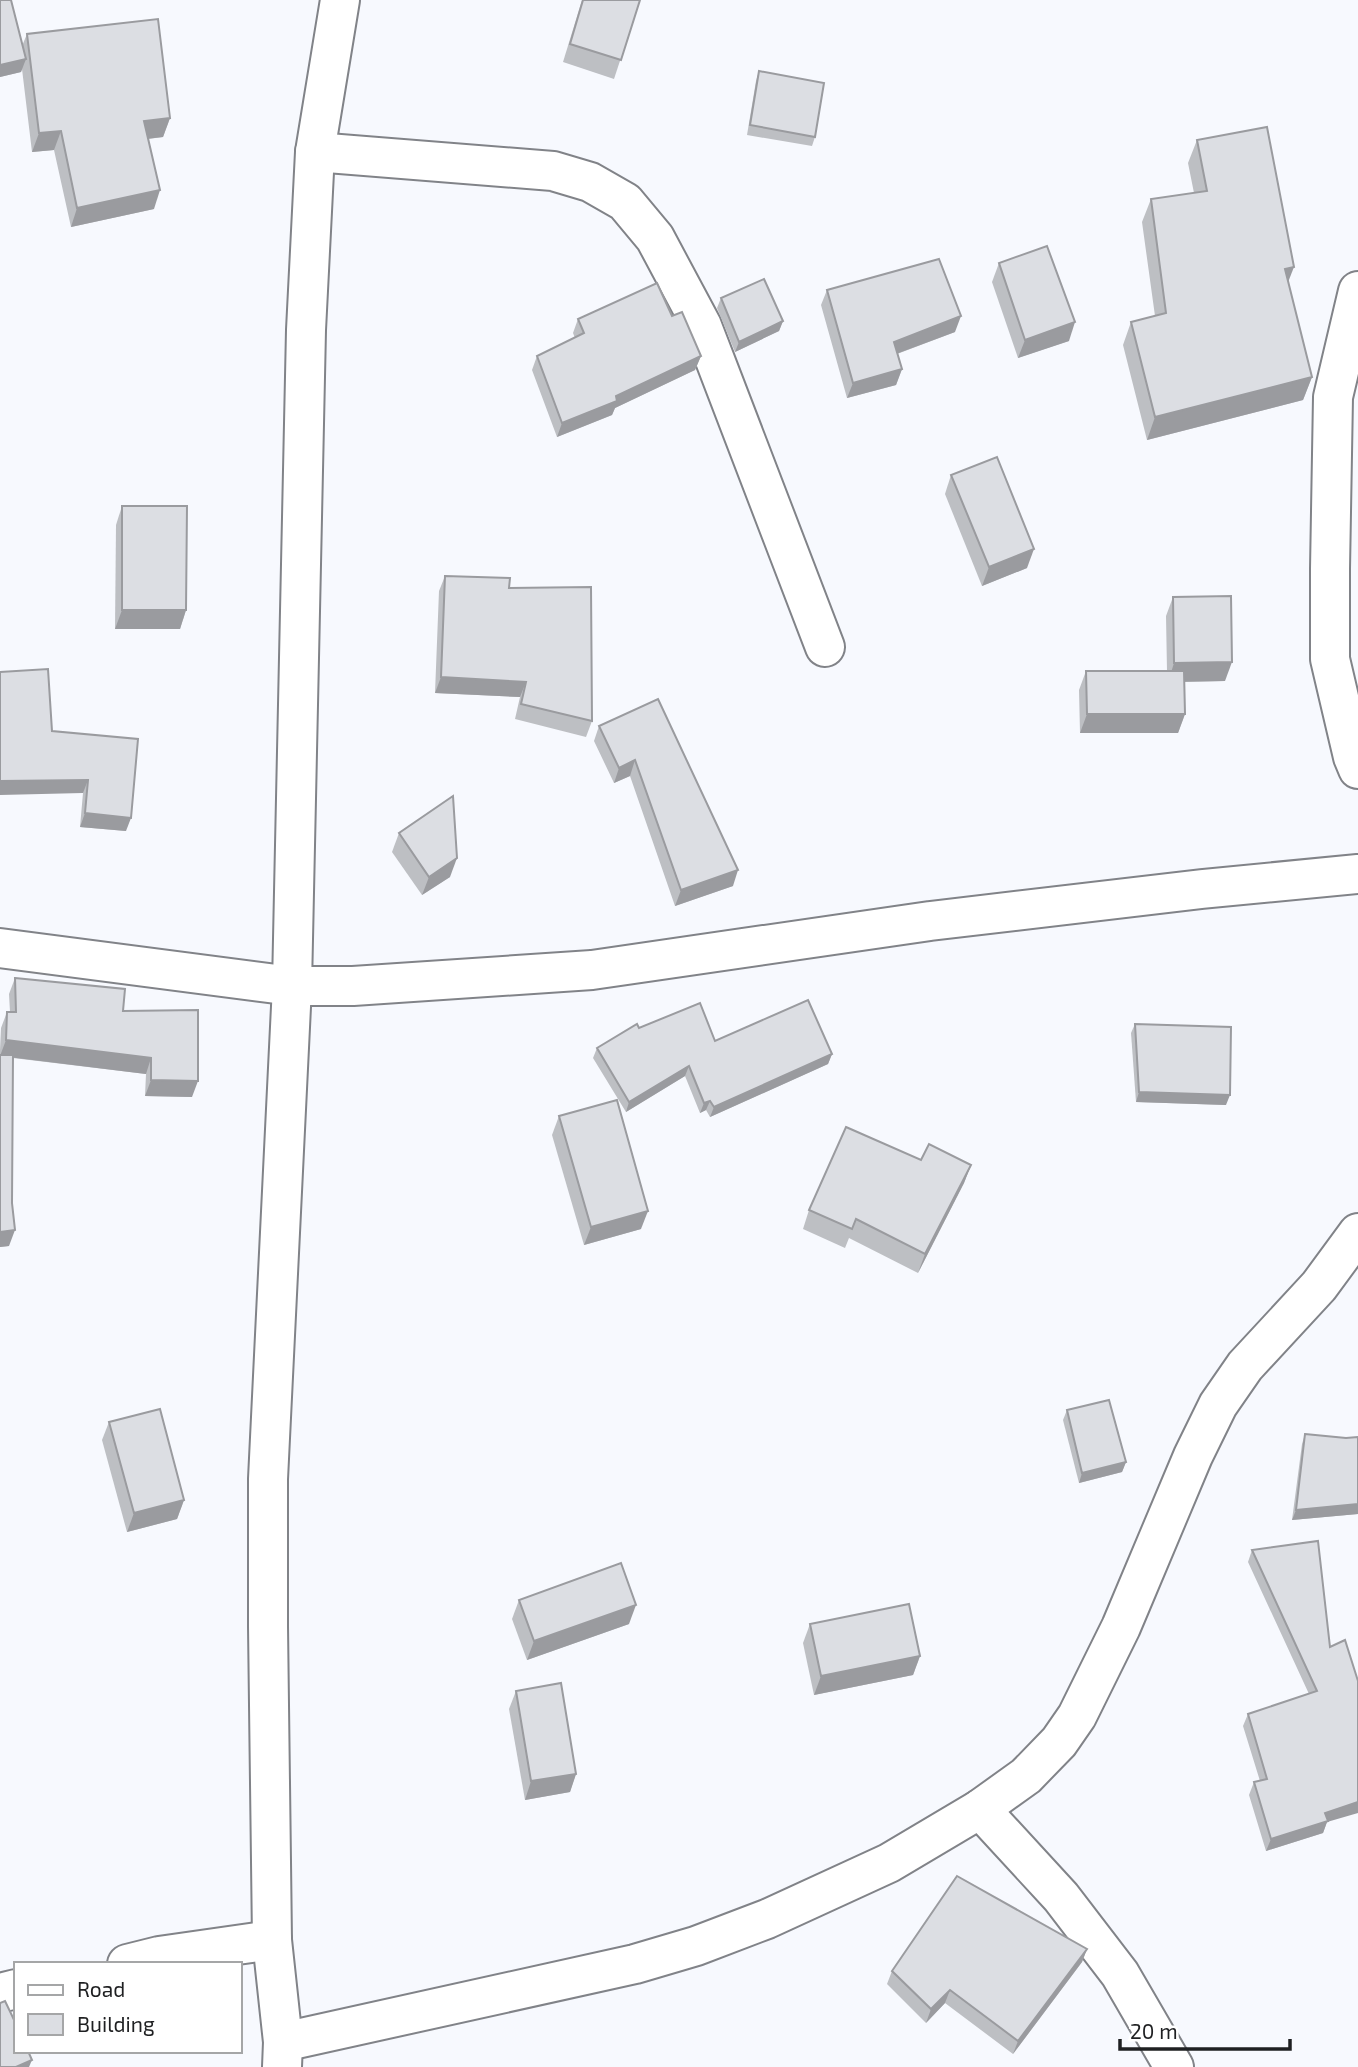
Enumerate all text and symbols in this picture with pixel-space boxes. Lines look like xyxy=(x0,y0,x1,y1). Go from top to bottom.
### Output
legend xyxy=(14,1962,242,2053)
text: Road xyxy=(77,1976,125,2001)
scale bar xyxy=(1120,2008,1290,2052)
text: Building xyxy=(77,2011,155,2036)
text: 20 m xyxy=(1130,2018,1178,2043)

